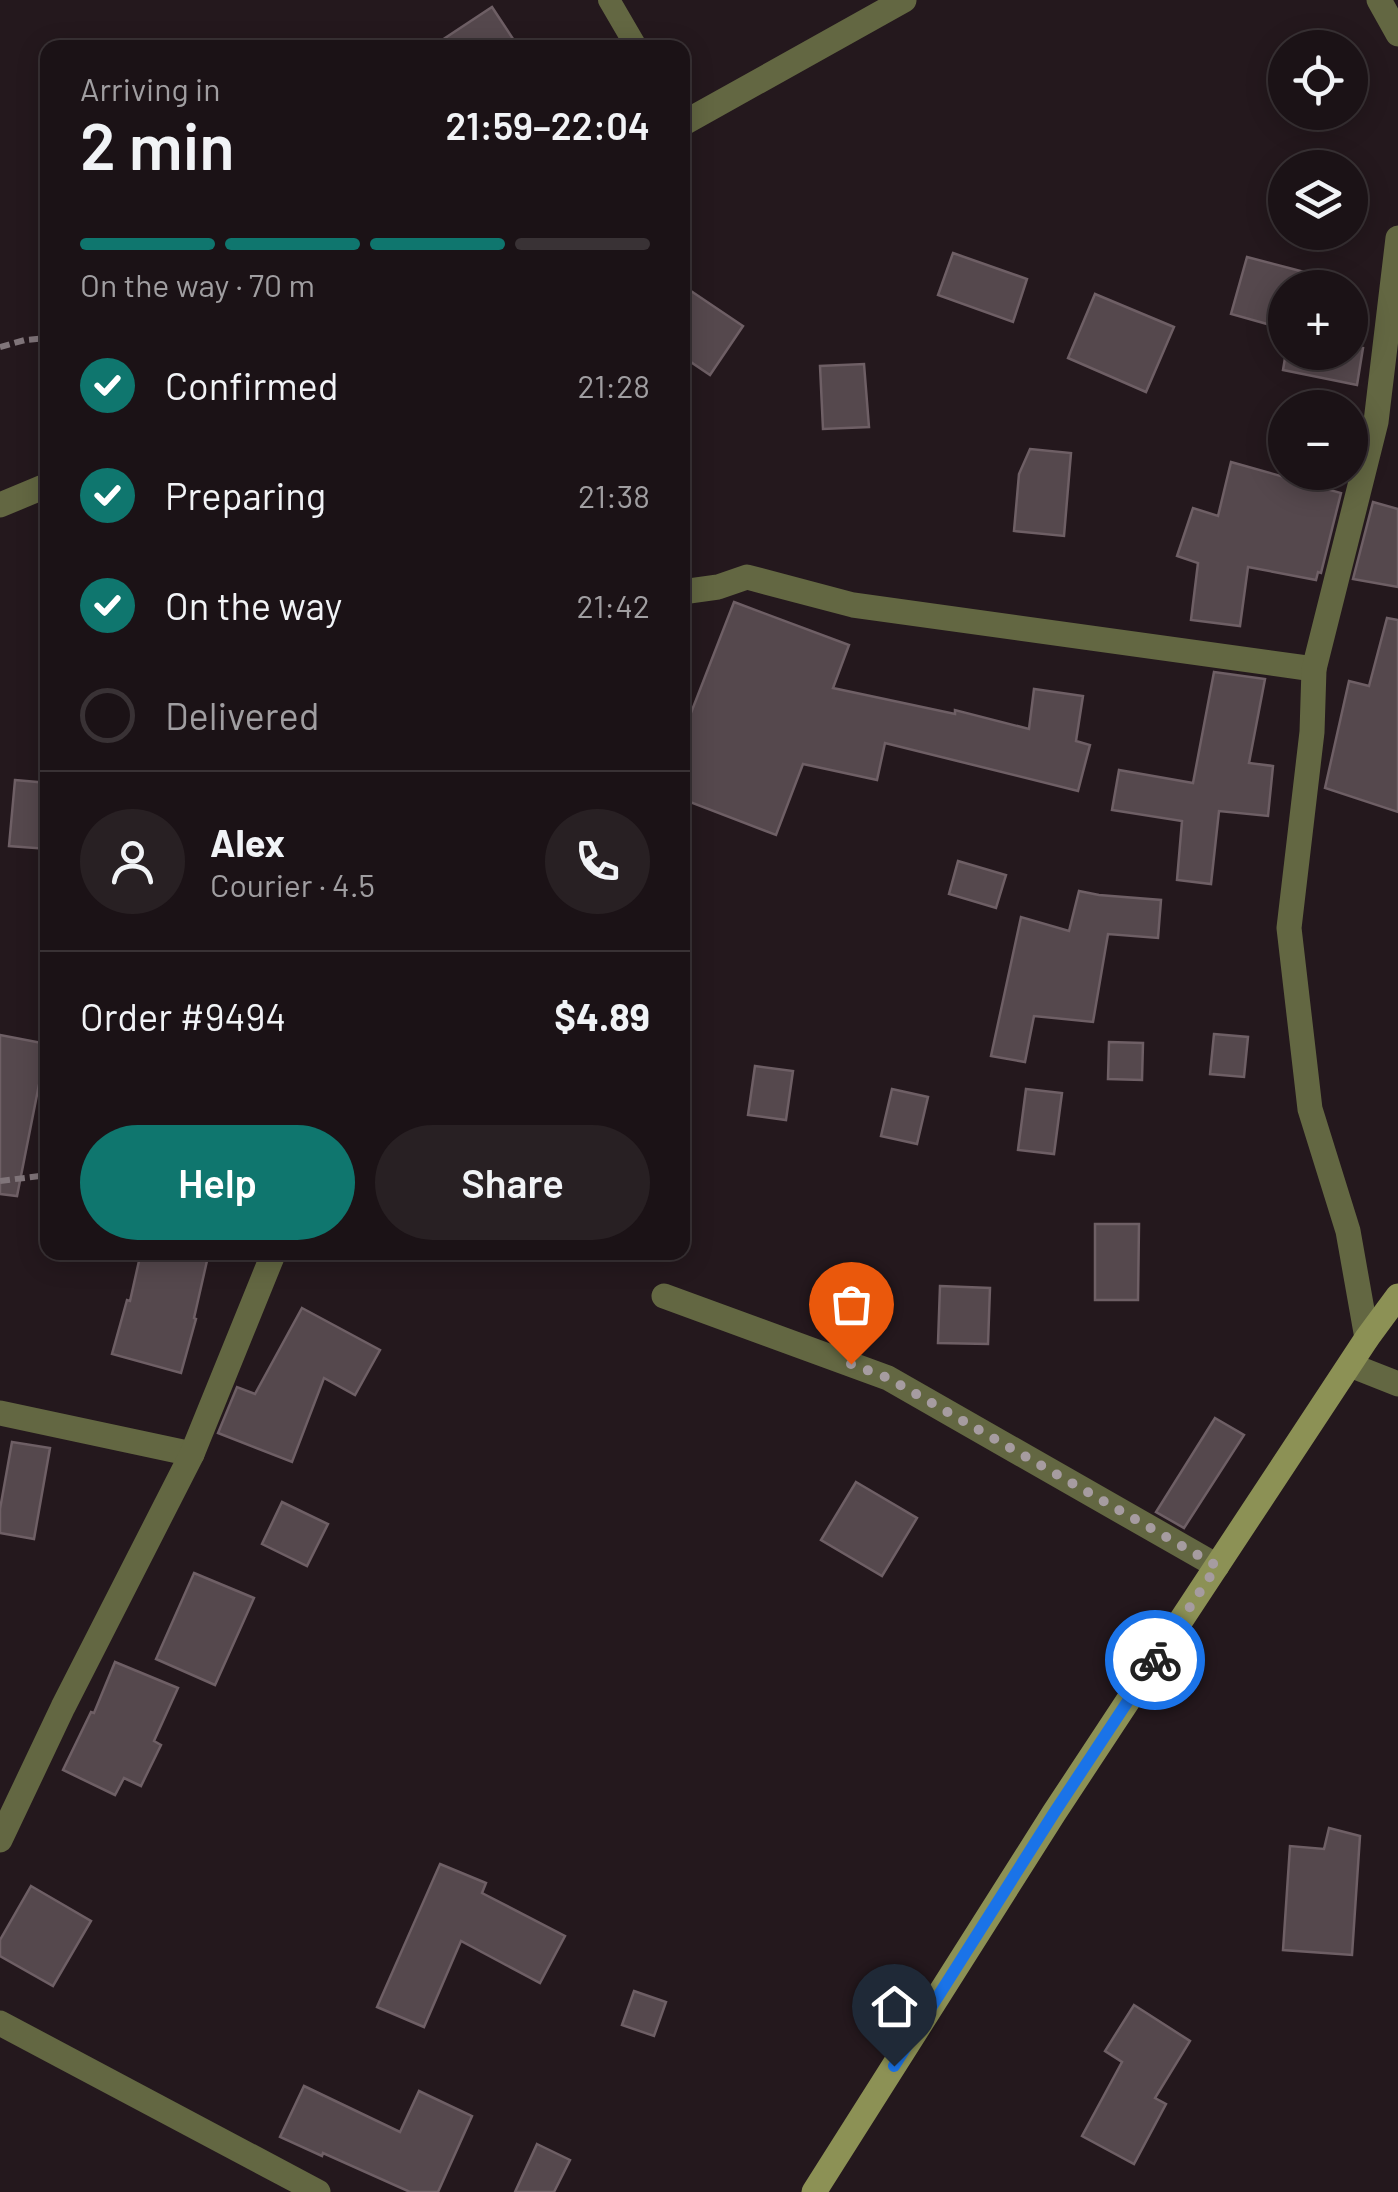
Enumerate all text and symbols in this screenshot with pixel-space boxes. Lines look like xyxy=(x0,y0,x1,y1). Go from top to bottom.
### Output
map controls xyxy=(1268,30,1368,490)
button: locate xyxy=(1268,30,1368,130)
text: Arriving in xyxy=(80,69,220,107)
text: 21:59–22:04 xyxy=(445,102,650,148)
text: 2 min xyxy=(80,105,235,183)
button: layers xyxy=(1268,150,1368,250)
text: On the way · 70 m xyxy=(80,265,315,303)
button: + xyxy=(1268,270,1368,370)
icon: check xyxy=(80,358,135,413)
text: Confirmed xyxy=(165,362,338,408)
text: 21:28 xyxy=(577,366,650,404)
button: − xyxy=(1268,390,1368,490)
icon: check xyxy=(80,468,135,523)
text: Preparing xyxy=(165,472,326,518)
text: 21:38 xyxy=(578,476,650,514)
icon: check xyxy=(80,578,135,633)
text: On the way xyxy=(165,582,342,628)
text: 21:42 xyxy=(576,586,650,624)
text: Delivered xyxy=(165,692,319,738)
button: person xyxy=(80,809,185,914)
button: phone xyxy=(545,809,650,914)
text: Alex xyxy=(210,819,285,865)
text: Courier · 4.5 xyxy=(210,865,375,903)
text: Order #9494 xyxy=(80,993,286,1039)
text: $4.89 xyxy=(554,993,650,1039)
button: Help xyxy=(80,1125,355,1240)
button: Share xyxy=(375,1125,650,1240)
pin xyxy=(809,1262,894,1365)
icon: bag xyxy=(824,1277,879,1332)
courier xyxy=(1105,1610,1205,1710)
icon: bike xyxy=(1128,1633,1183,1688)
pin xyxy=(852,1964,937,2067)
icon: home xyxy=(867,1979,922,2034)

